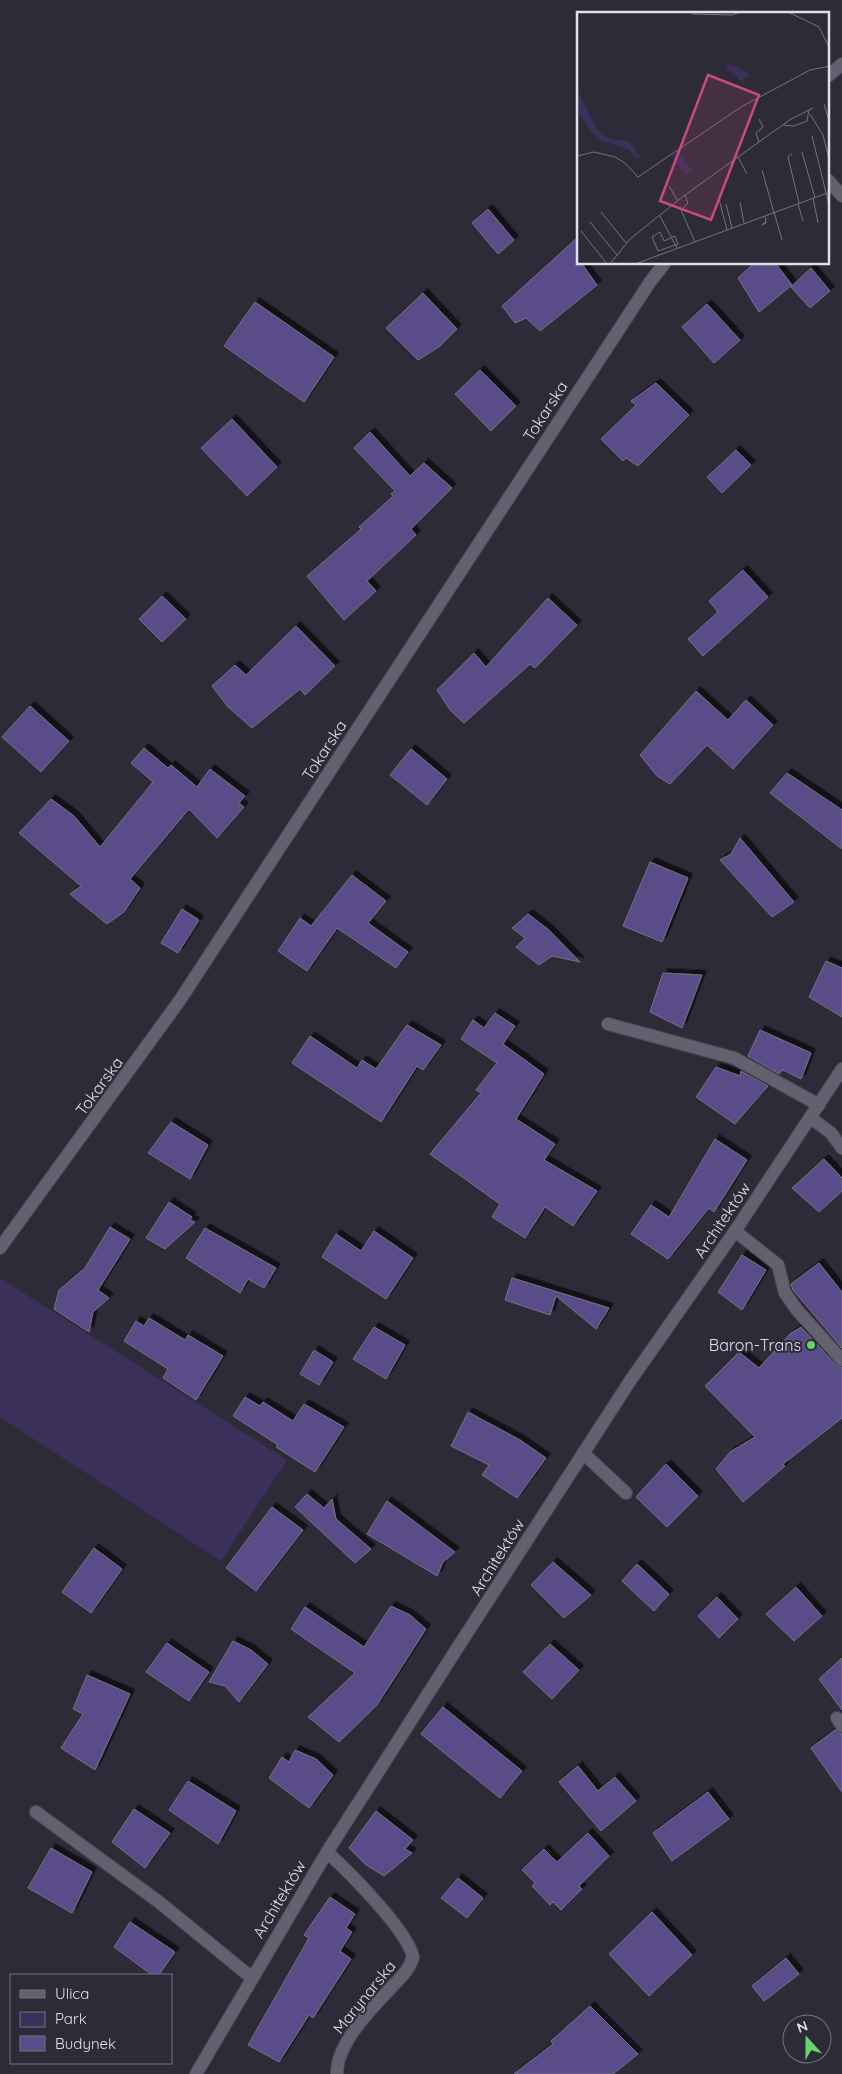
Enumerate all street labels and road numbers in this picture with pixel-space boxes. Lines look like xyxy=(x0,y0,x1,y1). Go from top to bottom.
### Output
street label: Tokarska xyxy=(518,377,572,445)
street label: Tokarska xyxy=(297,716,351,784)
street label: Tokarska xyxy=(71,1053,127,1119)
street label: Architektów xyxy=(689,1178,755,1262)
street label: Architektów xyxy=(465,1515,529,1599)
street label: Architektów xyxy=(248,1857,310,1941)
street label: Marynarska xyxy=(328,1956,400,2038)

